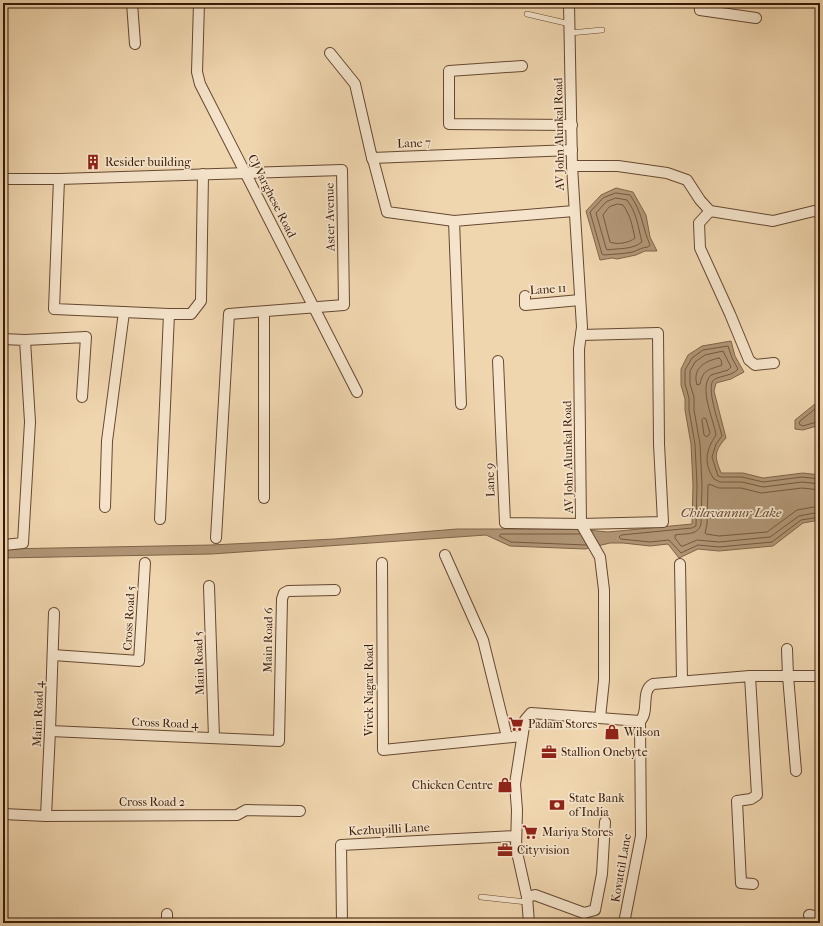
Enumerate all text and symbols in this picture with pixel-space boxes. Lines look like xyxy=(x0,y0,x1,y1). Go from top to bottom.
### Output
street label: AV John Alunkal Road xyxy=(551,77,567,192)
street label: Lane 7 xyxy=(397,135,431,151)
street label: CJ Varghese Road xyxy=(245,152,299,240)
building icon: Resider building xyxy=(84,153,102,171)
place label: Resider building xyxy=(105,155,191,169)
street label: Aster Avenue xyxy=(322,182,338,253)
street label: Lane 11 xyxy=(529,281,567,297)
street label: AV John Alunkal Road xyxy=(560,400,576,515)
street label: Lane 9 xyxy=(482,463,498,497)
water label: Chilavannur Lake xyxy=(681,505,782,520)
street label: Cross Road 5 xyxy=(120,585,138,651)
street label: Main Road 6 xyxy=(260,607,276,673)
street label: Main Road 5 xyxy=(191,631,207,695)
street label: Vivek Nagar Road xyxy=(362,643,376,737)
street label: Main Road 4 xyxy=(30,680,46,747)
street label: Cross Road 4 xyxy=(131,715,200,731)
supermarket icon: Padam Stores xyxy=(507,715,525,733)
place label: Padam Stores xyxy=(528,717,598,731)
shop icon: Wilson xyxy=(603,723,621,741)
place label: Wilson xyxy=(623,725,660,739)
office icon: Stallion Onebyte xyxy=(540,743,558,761)
place label: Stallion Onebyte xyxy=(561,745,648,759)
shop icon: Chicken Centre xyxy=(496,776,514,794)
place label: Chicken Centre xyxy=(412,778,493,792)
place label: State Bank of India xyxy=(569,791,625,819)
street label: Cross Road 2 xyxy=(119,795,185,809)
bank icon: State Bank of India xyxy=(548,796,566,814)
street label: Kezhupilli Lane xyxy=(348,820,430,838)
supermarket icon: Mariya Stores xyxy=(521,823,539,841)
place label: Mariya Stores xyxy=(542,825,614,839)
street label: Kovattil Lane xyxy=(608,833,634,903)
office icon: Cityvision xyxy=(496,841,514,859)
place label: Cityvision xyxy=(517,843,570,857)

